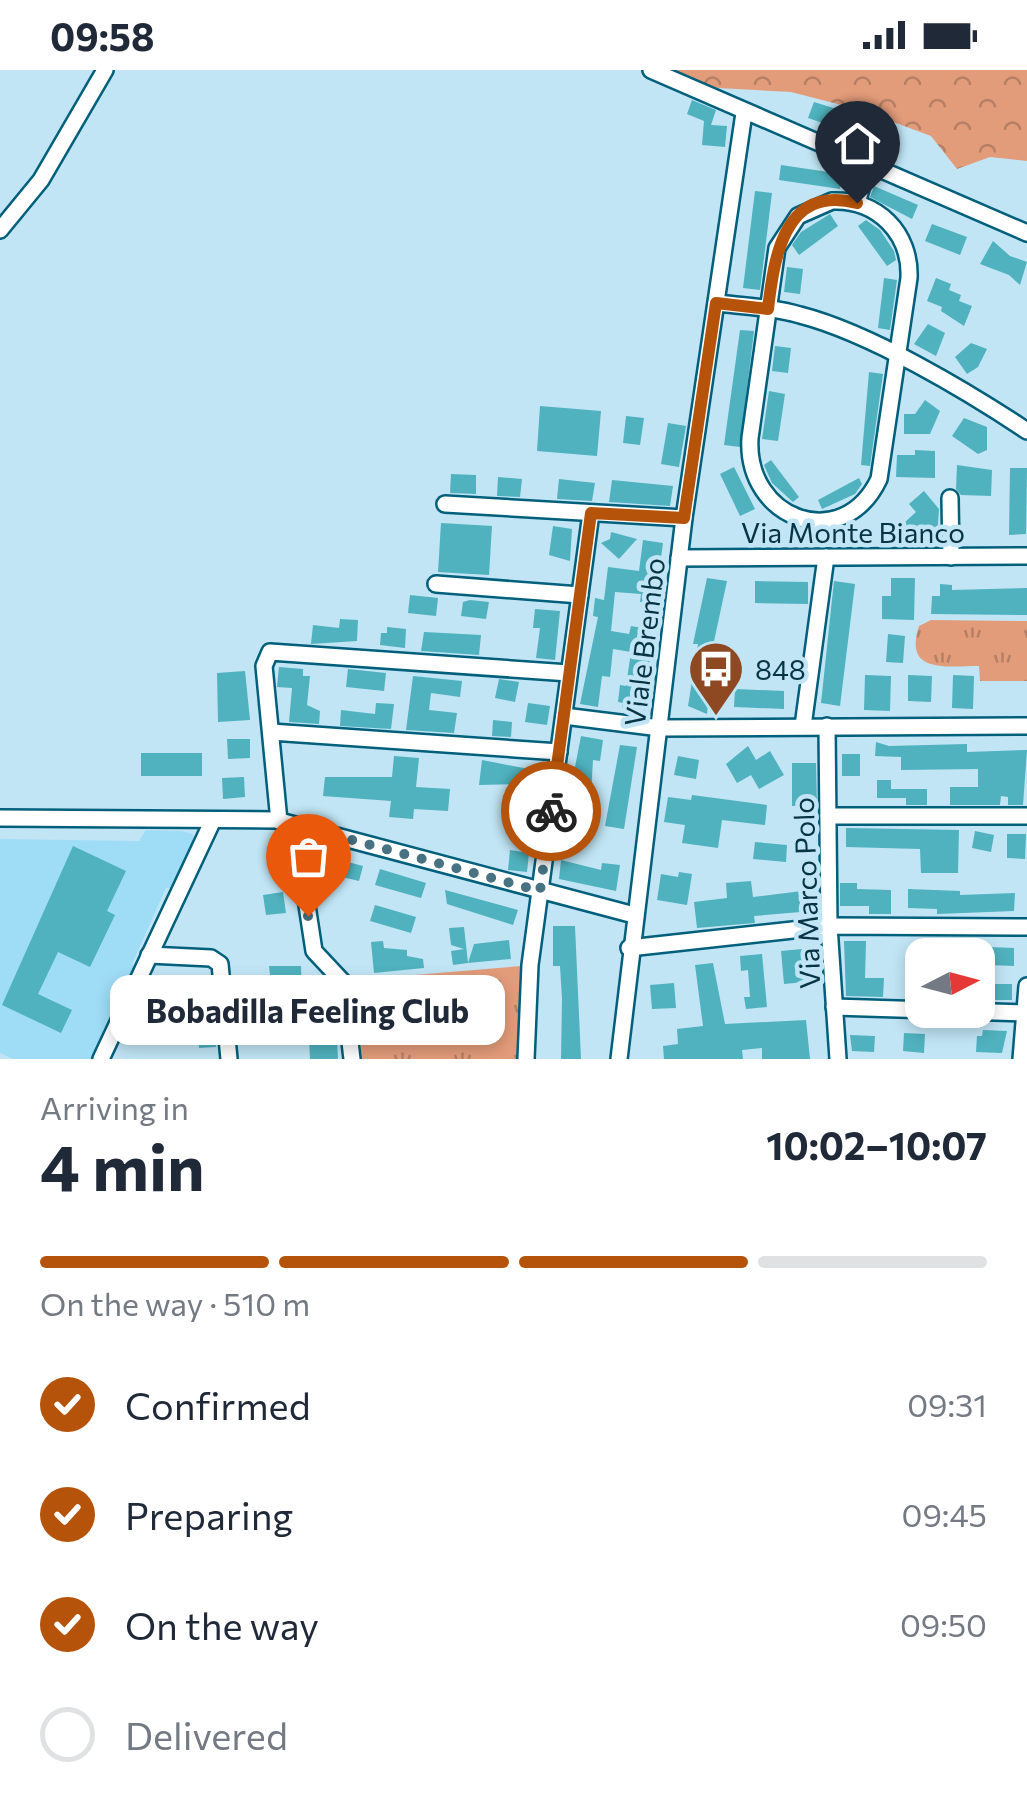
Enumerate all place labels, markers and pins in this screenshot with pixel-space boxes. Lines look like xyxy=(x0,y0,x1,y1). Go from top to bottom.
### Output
pin xyxy=(815,101,900,204)
bus stop icon: 848 xyxy=(686,639,746,718)
place label: 848 xyxy=(755,652,806,686)
pin xyxy=(266,814,351,917)
callout: Bobadilla Feeling Club xyxy=(110,976,506,1046)

